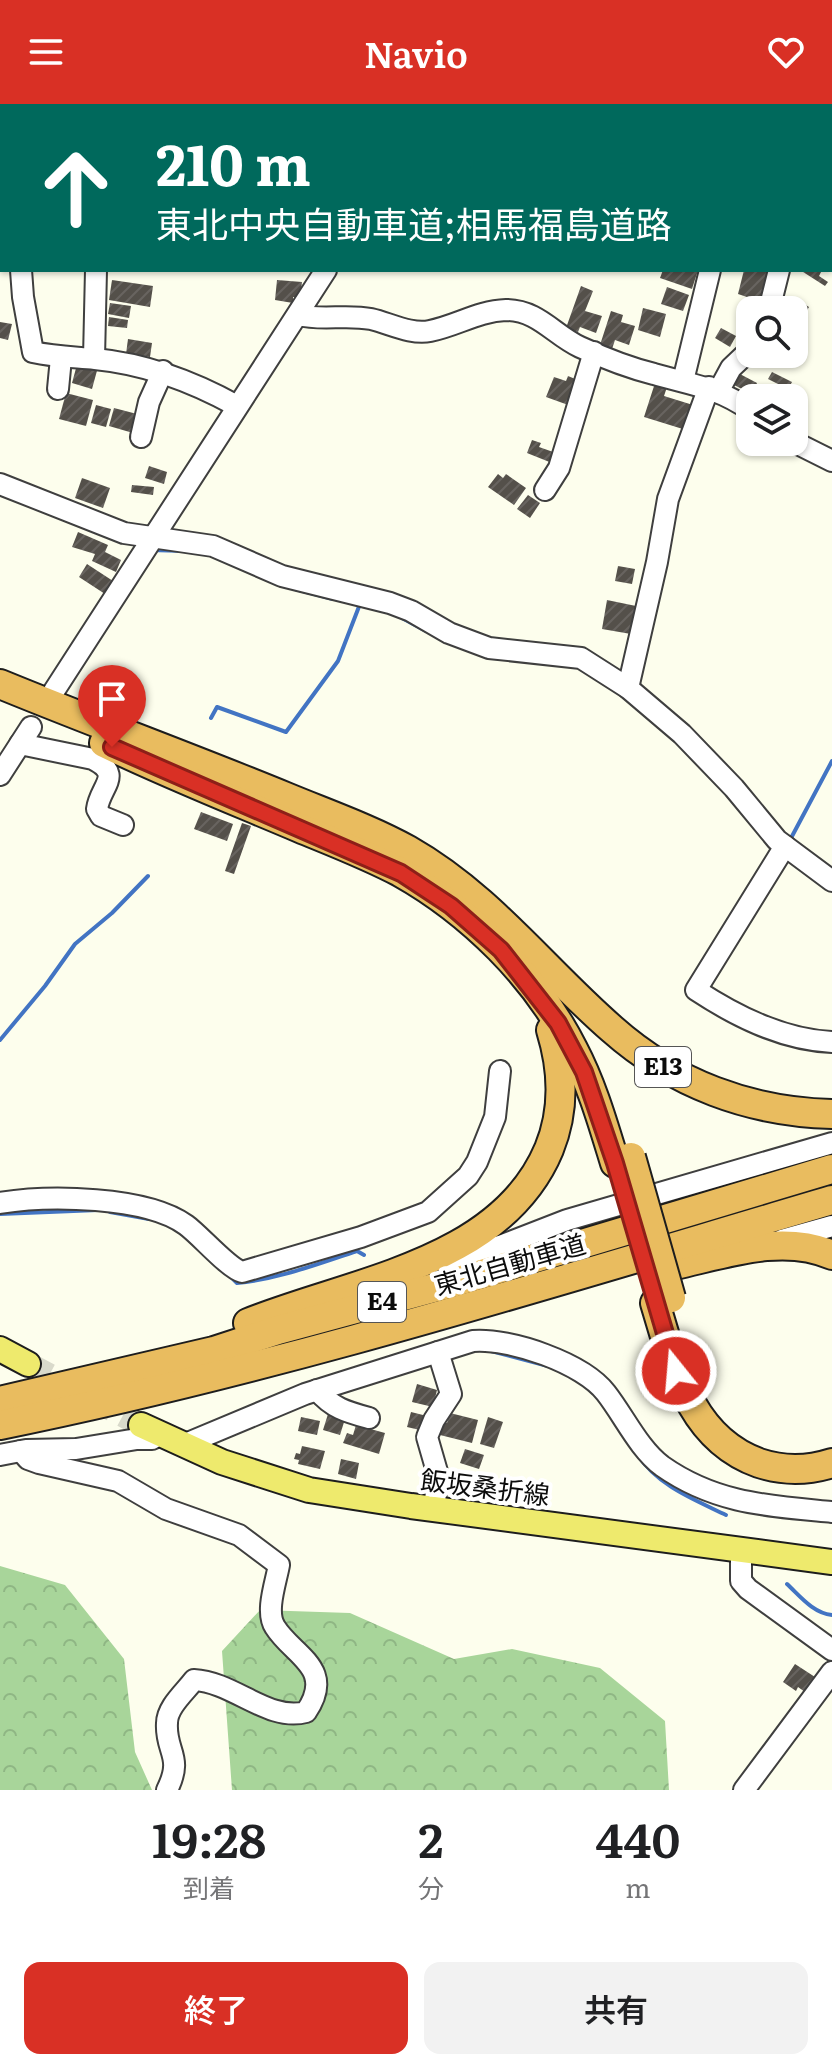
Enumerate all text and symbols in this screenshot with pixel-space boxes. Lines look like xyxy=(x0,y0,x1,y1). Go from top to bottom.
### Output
text: Navio xyxy=(364,26,468,79)
icon: menu xyxy=(24,30,68,74)
icon: heart xyxy=(764,30,808,74)
text: 210 m xyxy=(156,120,311,203)
icon: ahead xyxy=(24,136,128,240)
text: 東北中央自動車道;相馬福島道路 xyxy=(156,196,672,249)
map controls xyxy=(736,296,808,456)
button: search xyxy=(736,296,808,368)
button: layers xyxy=(736,384,808,456)
pin xyxy=(78,665,146,747)
icon: arrive xyxy=(90,677,134,721)
road number: E13 xyxy=(635,1047,691,1087)
street label: 東北自動車道 xyxy=(429,1222,590,1303)
road number: E4 xyxy=(358,1282,406,1322)
position arrow xyxy=(634,1329,718,1413)
street label: 飯坂桑折線 xyxy=(418,1458,552,1513)
text: 19:28 xyxy=(152,1802,266,1873)
text: 2 xyxy=(418,1802,444,1873)
text: 440 xyxy=(596,1802,680,1873)
text: 到着 xyxy=(183,1867,235,1906)
text: 分 xyxy=(418,1867,444,1906)
text: m xyxy=(625,1867,651,1906)
button: 終了 xyxy=(24,1962,408,2054)
button: 共有 xyxy=(424,1962,808,2054)

